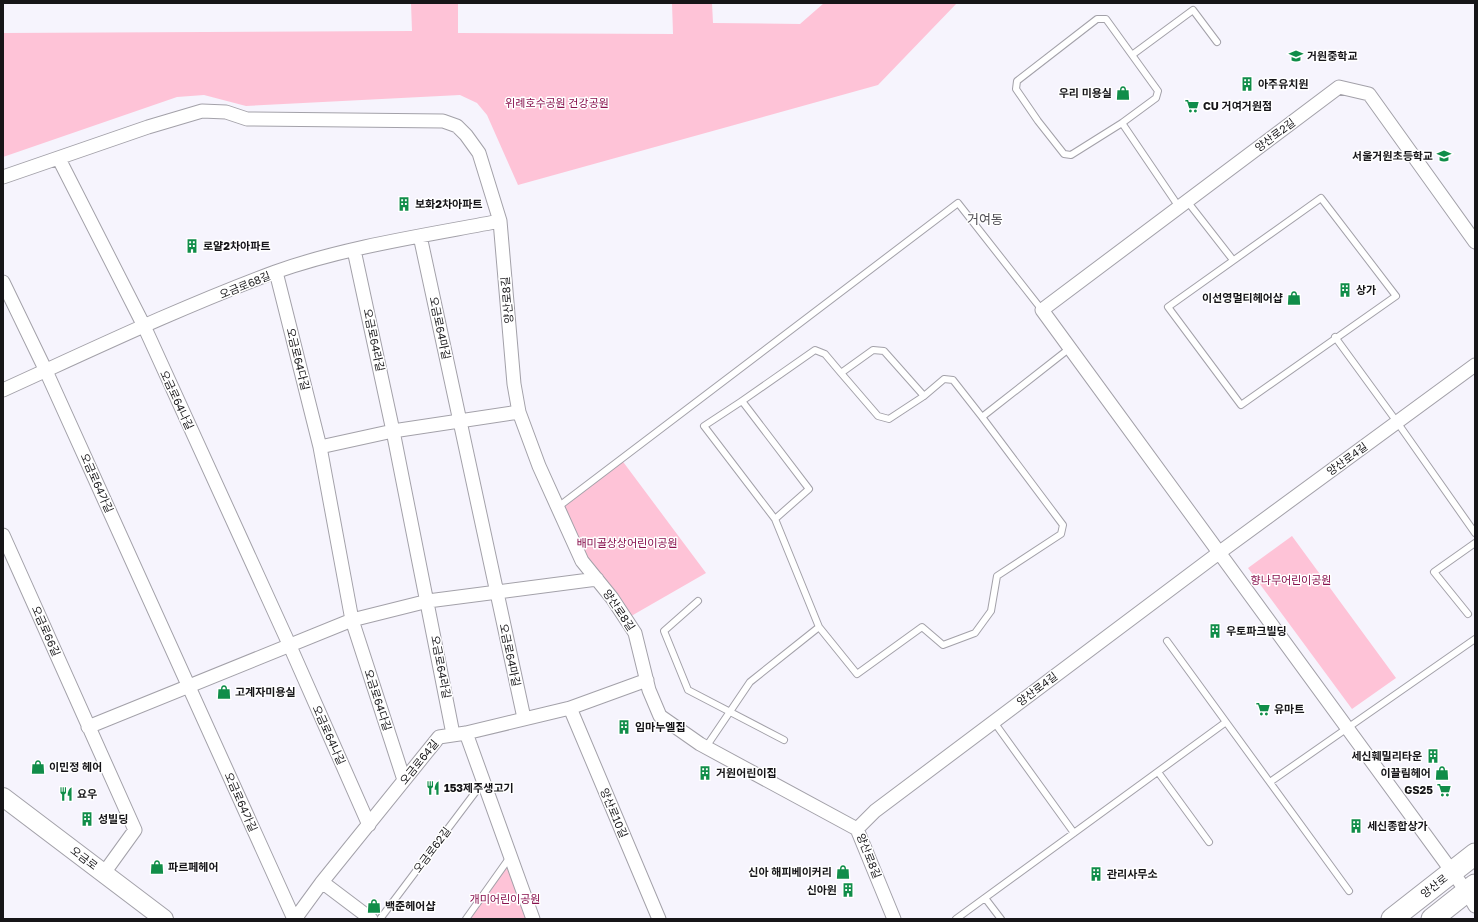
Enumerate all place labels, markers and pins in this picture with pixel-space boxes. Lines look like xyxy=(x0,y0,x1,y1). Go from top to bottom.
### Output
school or university icon: 거원중학교 xyxy=(1288,48,1304,64)
place label: 거원중학교 xyxy=(1307,49,1358,62)
building icon: 아주유치원 xyxy=(1239,76,1255,92)
place label: 아주유치원 xyxy=(1258,77,1309,90)
shop icon: 우리 미용실 xyxy=(1115,85,1131,101)
place label: 우리 미용실 xyxy=(1059,86,1112,99)
supermarket icon: CU 거여거원점 xyxy=(1184,98,1200,114)
place label: CU 거여거원점 xyxy=(1203,99,1272,112)
school or university icon: 서울거원초등학교 xyxy=(1436,148,1452,164)
place label: 서울거원초등학교 xyxy=(1352,149,1433,162)
building icon: 보화2차아파트 xyxy=(396,196,412,212)
place label: 보화2차아파트 xyxy=(415,197,482,210)
building icon: 로얄2차아파트 xyxy=(184,238,200,254)
place label: 로얄2차아파트 xyxy=(203,239,270,252)
building icon: 상가 xyxy=(1337,282,1353,298)
place label: 상가 xyxy=(1356,283,1376,296)
shop icon: 이선영멀티헤어샵 xyxy=(1286,290,1302,306)
place label: 이선영멀티헤어샵 xyxy=(1202,291,1283,304)
building icon: 우토파크빌딩 xyxy=(1207,623,1223,639)
place label: 우토파크빌딩 xyxy=(1226,624,1287,637)
shop icon: 고계자미용실 xyxy=(216,684,232,700)
place label: 고계자미용실 xyxy=(235,685,296,698)
supermarket icon: 유마트 xyxy=(1255,701,1271,717)
place label: 유마트 xyxy=(1274,702,1304,715)
building icon: 임마누엘집 xyxy=(616,719,632,735)
place label: 임마누엘집 xyxy=(635,720,686,733)
building icon: 세신훼밀리타운 xyxy=(1425,748,1441,764)
place label: 세신훼밀리타운 xyxy=(1351,749,1422,762)
shop icon: 이민정 헤어 xyxy=(30,759,46,775)
place label: 이민정 헤어 xyxy=(49,760,102,773)
building icon: 거원어린이집 xyxy=(697,765,713,781)
shop icon: 이끌림헤어 xyxy=(1434,765,1450,781)
place label: 거원어린이집 xyxy=(716,766,777,779)
place label: 이끌림헤어 xyxy=(1380,766,1431,779)
restaurant icon: 153제주생고기 xyxy=(425,780,441,796)
place label: 153제주생고기 xyxy=(444,781,514,794)
supermarket icon: GS25 xyxy=(1436,782,1452,798)
place label: GS25 xyxy=(1404,783,1433,796)
restaurant icon: 요우 xyxy=(58,786,74,802)
place label: 요우 xyxy=(77,787,97,800)
building icon: 성빌딩 xyxy=(79,811,95,827)
place label: 성빌딩 xyxy=(98,812,128,825)
building icon: 세신종합상가 xyxy=(1348,818,1364,834)
place label: 세신종합상가 xyxy=(1367,819,1428,832)
shop icon: 파르페헤어 xyxy=(149,859,165,875)
place label: 파르페헤어 xyxy=(168,860,219,873)
shop icon: 신아 해피베이커리 xyxy=(835,864,851,880)
place label: 신아 해피베이커리 xyxy=(748,865,832,878)
building icon: 관리사무소 xyxy=(1088,866,1104,882)
place label: 관리사무소 xyxy=(1107,867,1158,880)
building icon: 신아원 xyxy=(840,882,856,898)
place label: 신아원 xyxy=(807,883,837,896)
shop icon: 백준헤어샵 xyxy=(366,898,382,914)
place label: 백준헤어샵 xyxy=(385,899,436,912)

